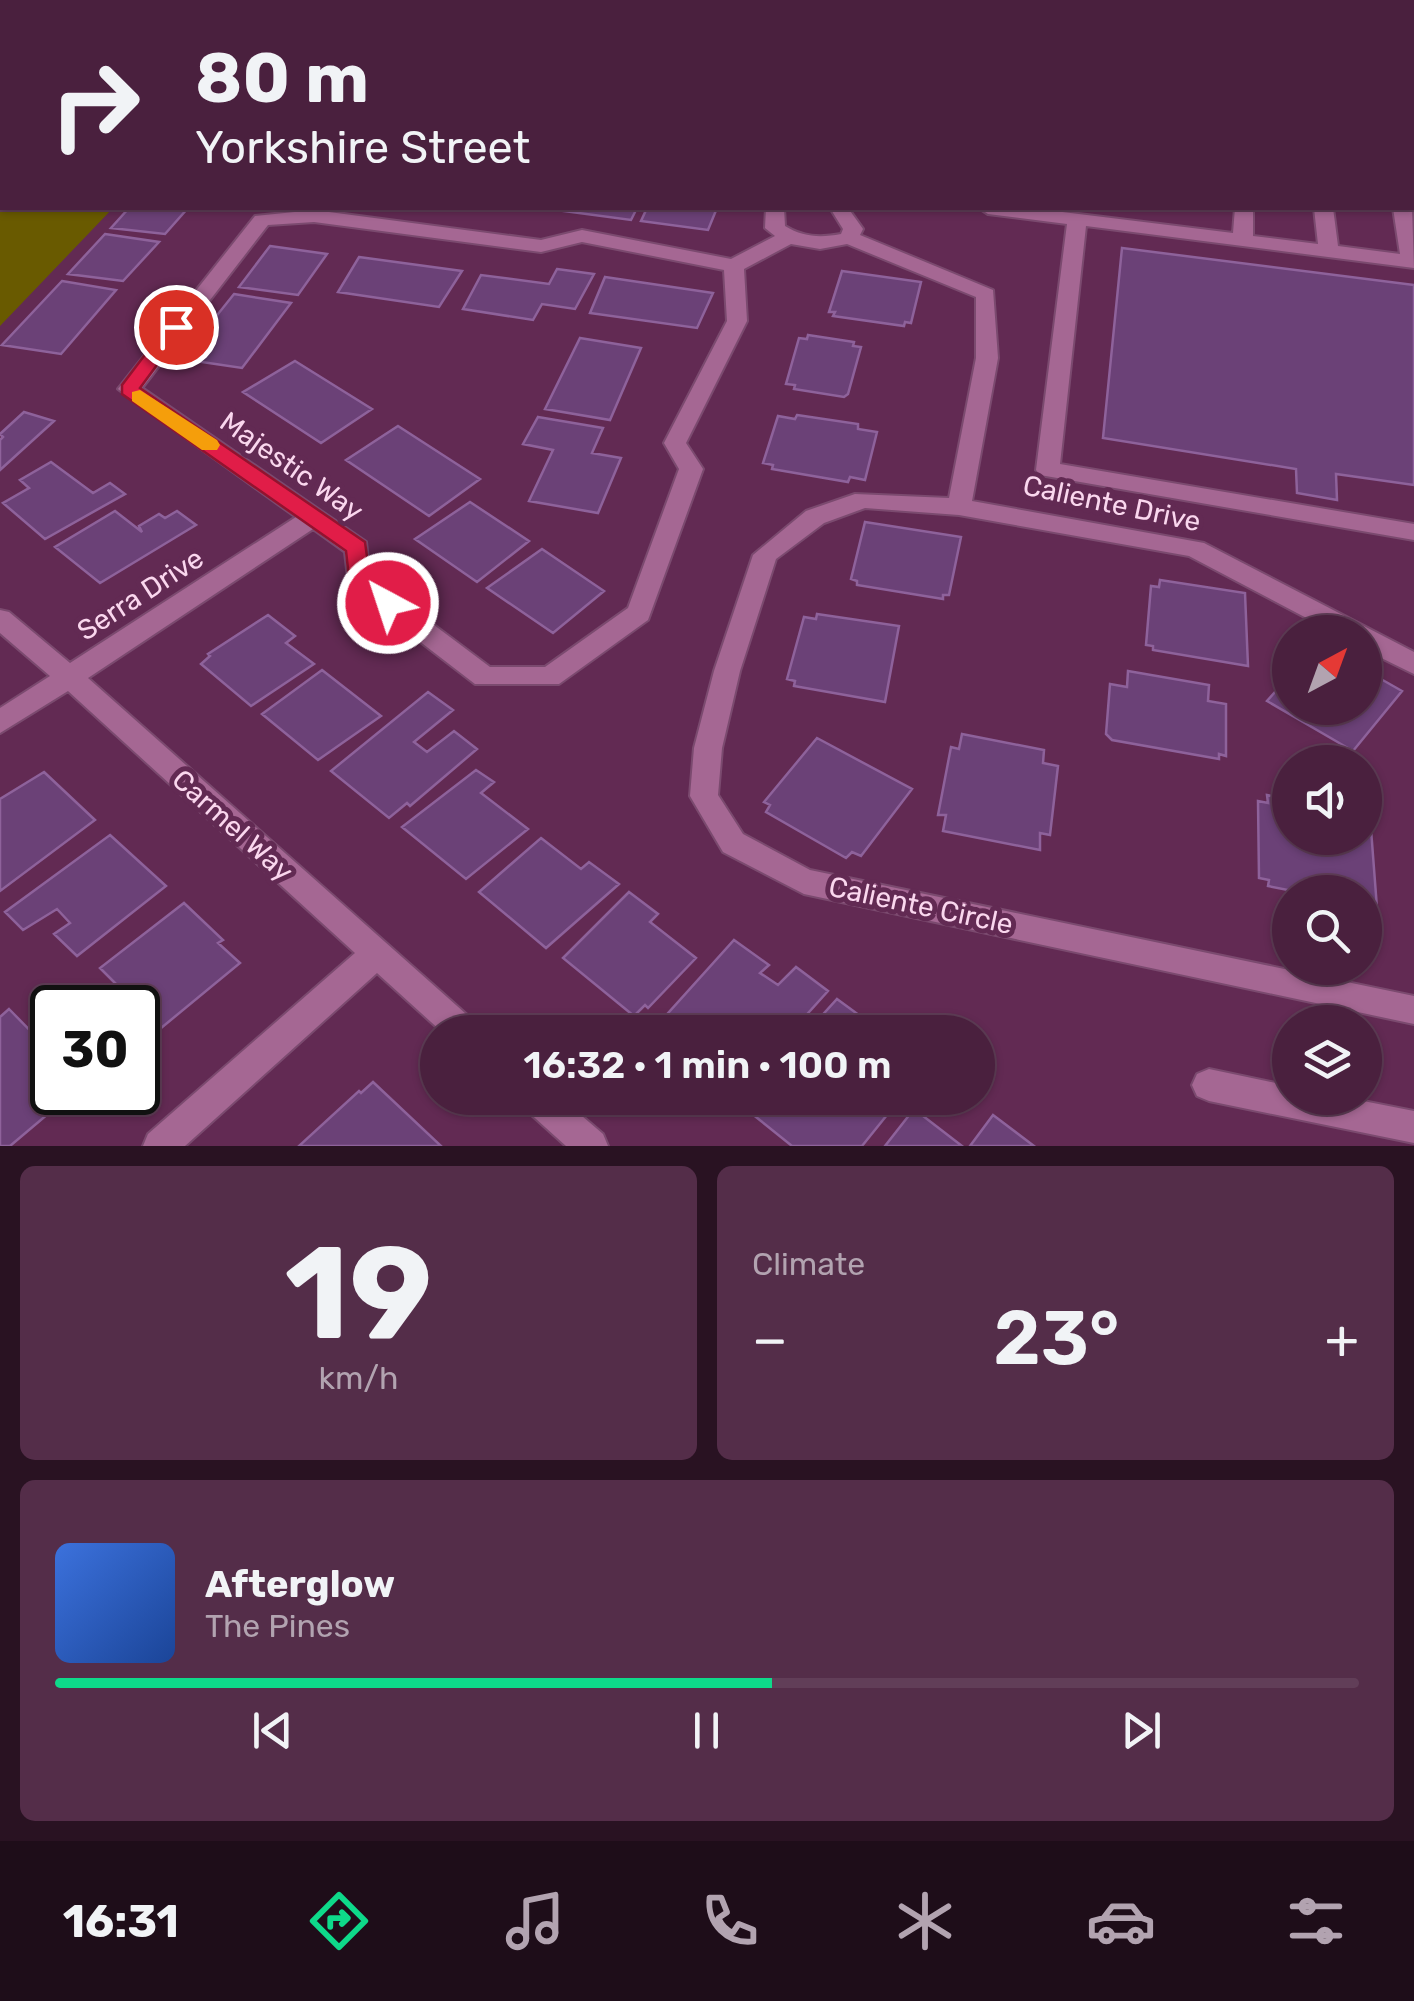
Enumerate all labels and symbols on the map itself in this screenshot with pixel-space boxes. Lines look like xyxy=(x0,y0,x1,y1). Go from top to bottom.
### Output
pin xyxy=(134,285,219,370)
street label: Majestic Way xyxy=(214,405,370,528)
street label: Caliente Drive xyxy=(1020,469,1204,538)
street label: Serra Drive xyxy=(71,541,210,647)
position arrow xyxy=(336,551,440,655)
north arrow xyxy=(1272,615,1382,725)
street label: Carmel Way xyxy=(166,763,300,888)
street label: Caliente Circle xyxy=(826,870,1016,941)
speed limit sign: 30 xyxy=(30,985,160,1115)

